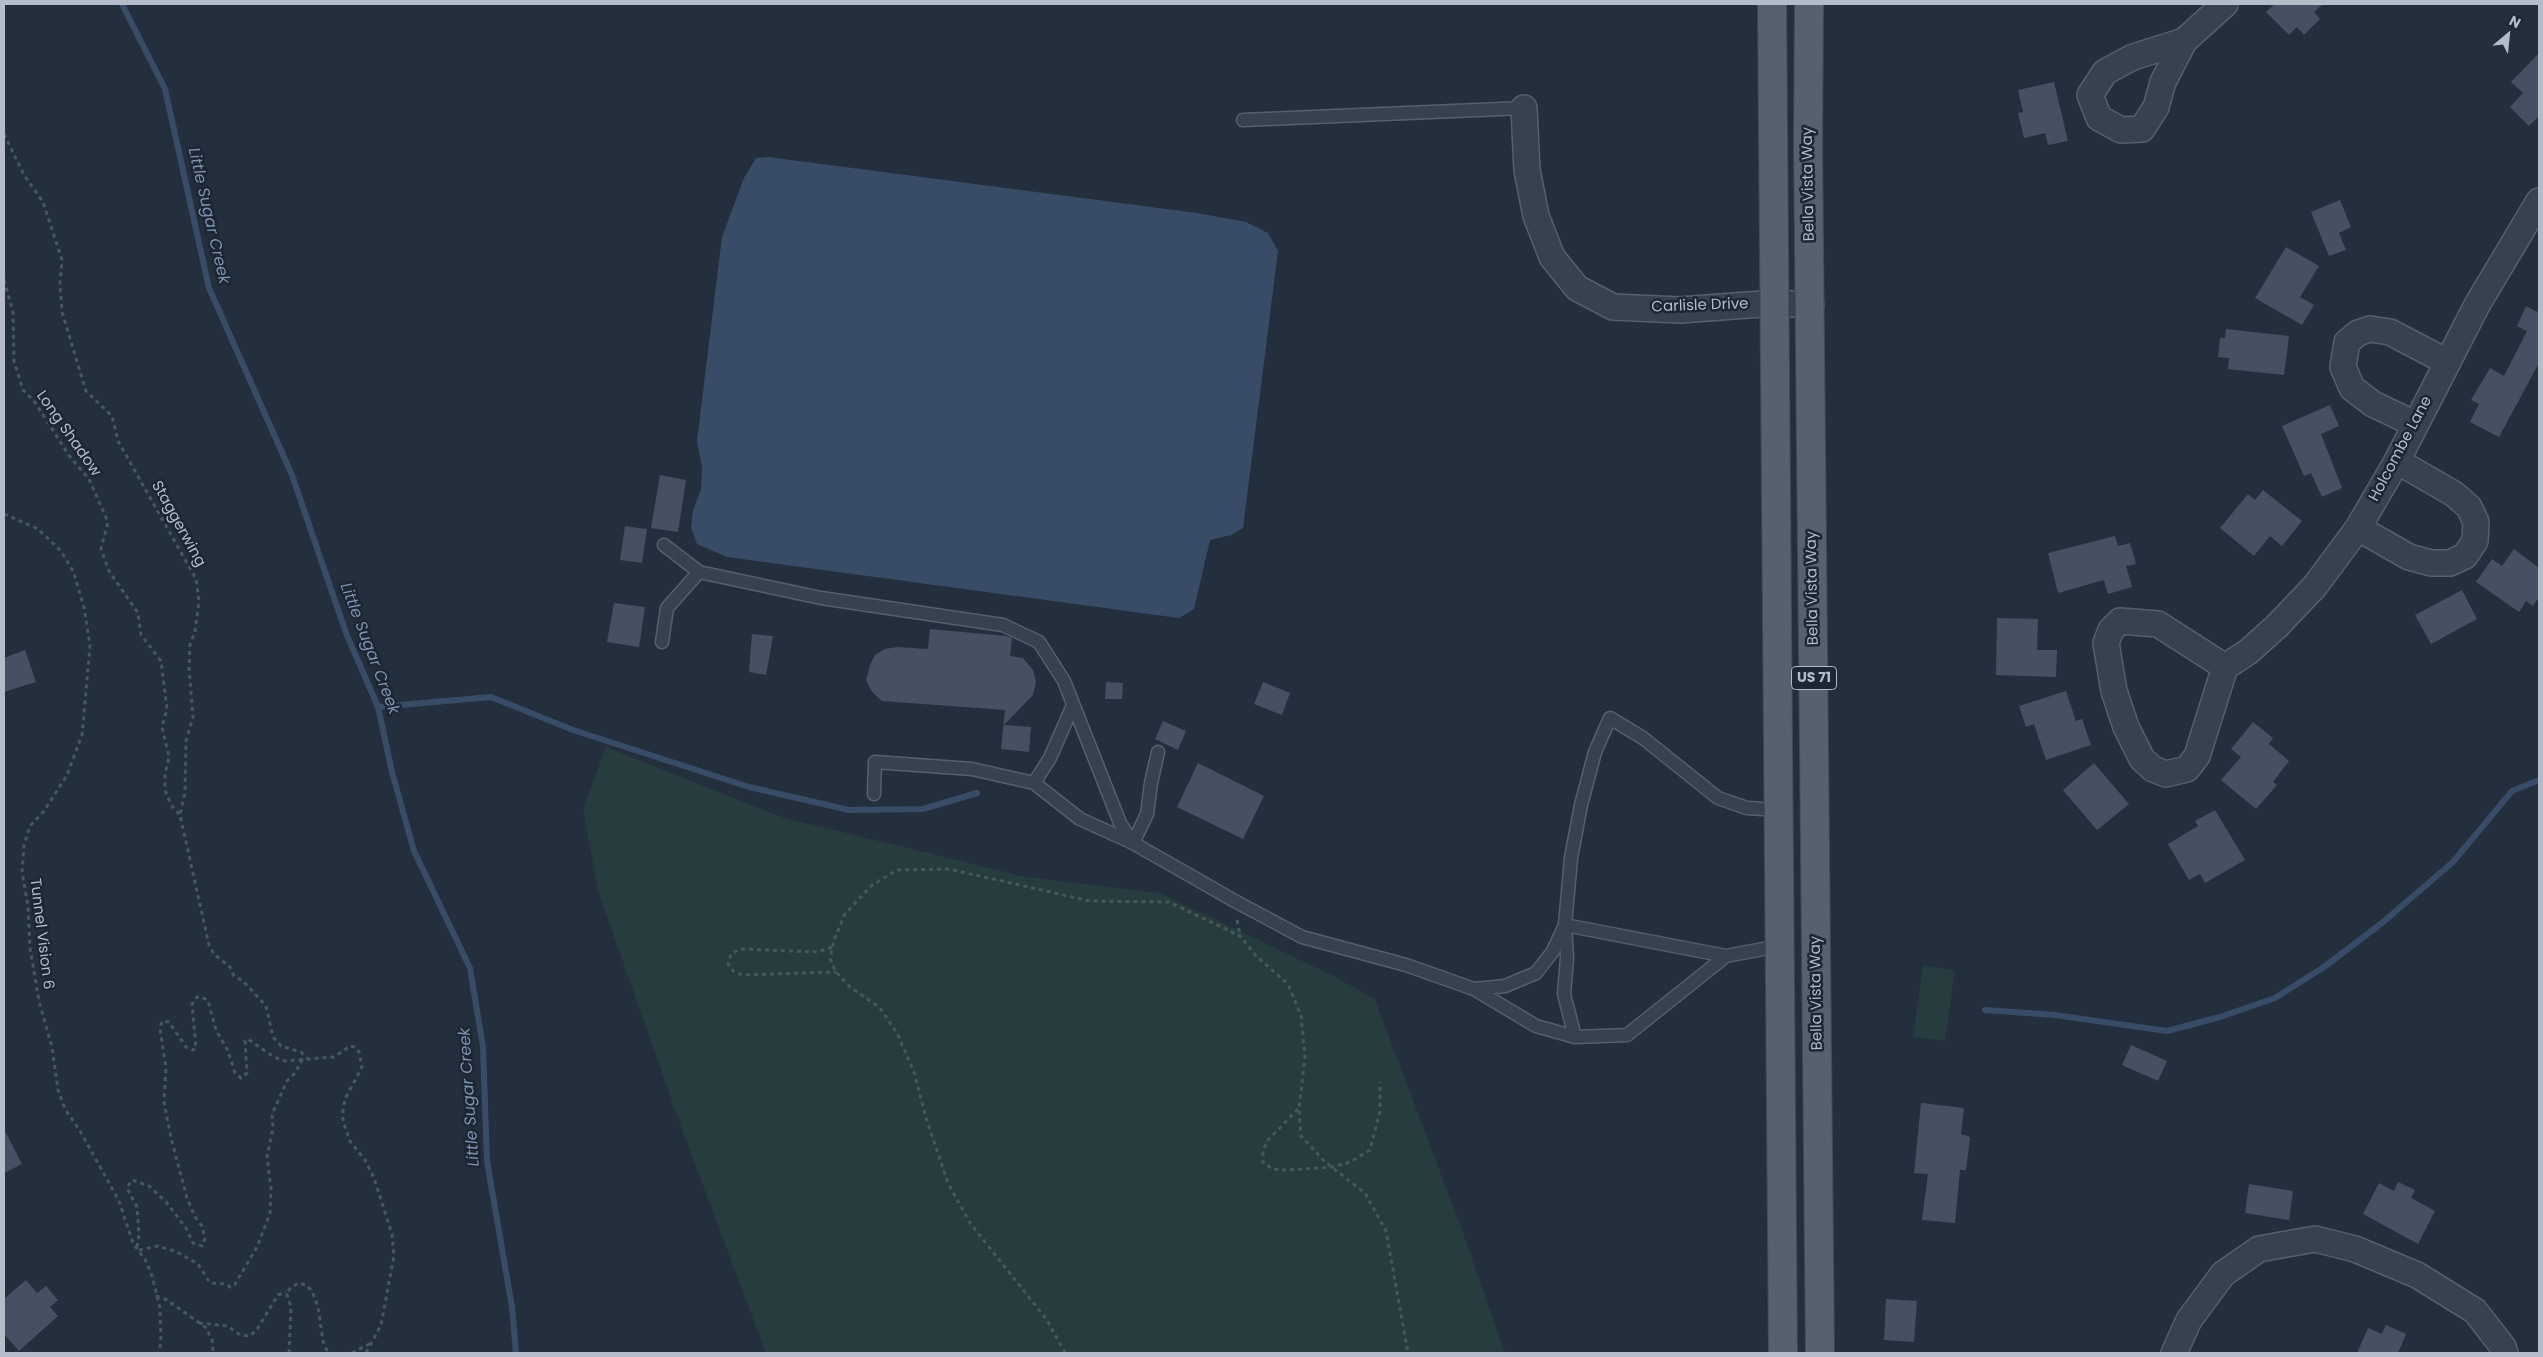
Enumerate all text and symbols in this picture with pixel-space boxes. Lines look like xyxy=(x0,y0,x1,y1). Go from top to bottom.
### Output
north arrow xyxy=(2483,10,2533,60)
text: N xyxy=(2506,10,2524,33)
street label: Bella Vista Way xyxy=(1799,127,1819,241)
water label: Little Sugar Creek xyxy=(183,146,233,286)
street label: Carlisle Drive xyxy=(1651,295,1749,317)
street label: Long Shadow xyxy=(32,388,104,480)
street label: Holcombe Lane xyxy=(2366,393,2436,505)
street label: Staggerwing xyxy=(147,478,209,570)
street label: Bella Vista Way xyxy=(1803,531,1823,645)
water label: Little Sugar Creek xyxy=(335,580,403,718)
road number: US 71 xyxy=(1792,666,1836,690)
street label: Tunnel Vision 6 xyxy=(25,877,57,991)
street label: Bella Vista Way xyxy=(1807,936,1827,1050)
water label: Little Sugar Creek xyxy=(456,1027,484,1167)

